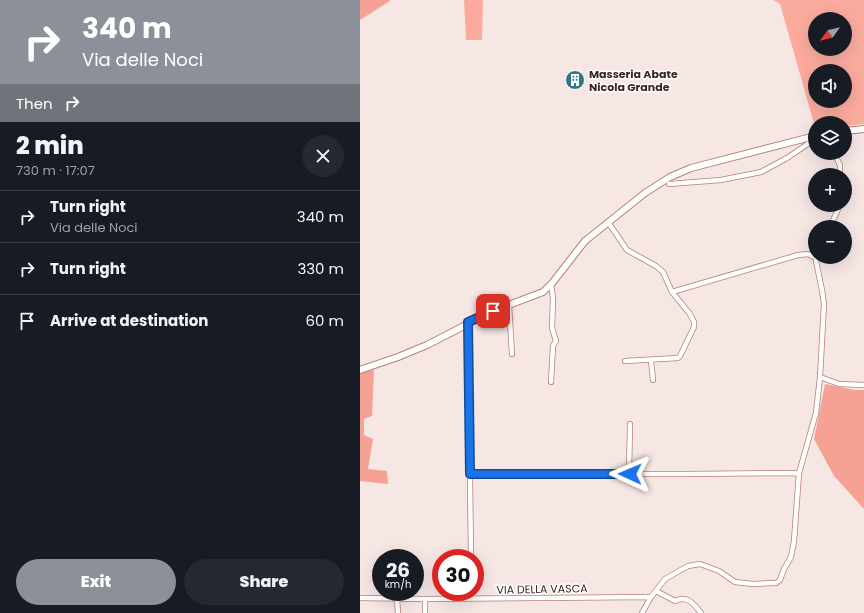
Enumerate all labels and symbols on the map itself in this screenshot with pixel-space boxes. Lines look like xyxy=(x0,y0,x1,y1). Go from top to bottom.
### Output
north arrow xyxy=(808,12,852,56)
place label: Masseria Abate Nicola Grande xyxy=(589,66,678,95)
building icon: Masseria Abate Nicola Grande xyxy=(564,69,586,91)
pin xyxy=(476,294,510,328)
position arrow xyxy=(609,453,651,495)
speed limit sign: 30 xyxy=(432,549,484,601)
street label: VIA DELLA VASCA xyxy=(496,580,588,598)

